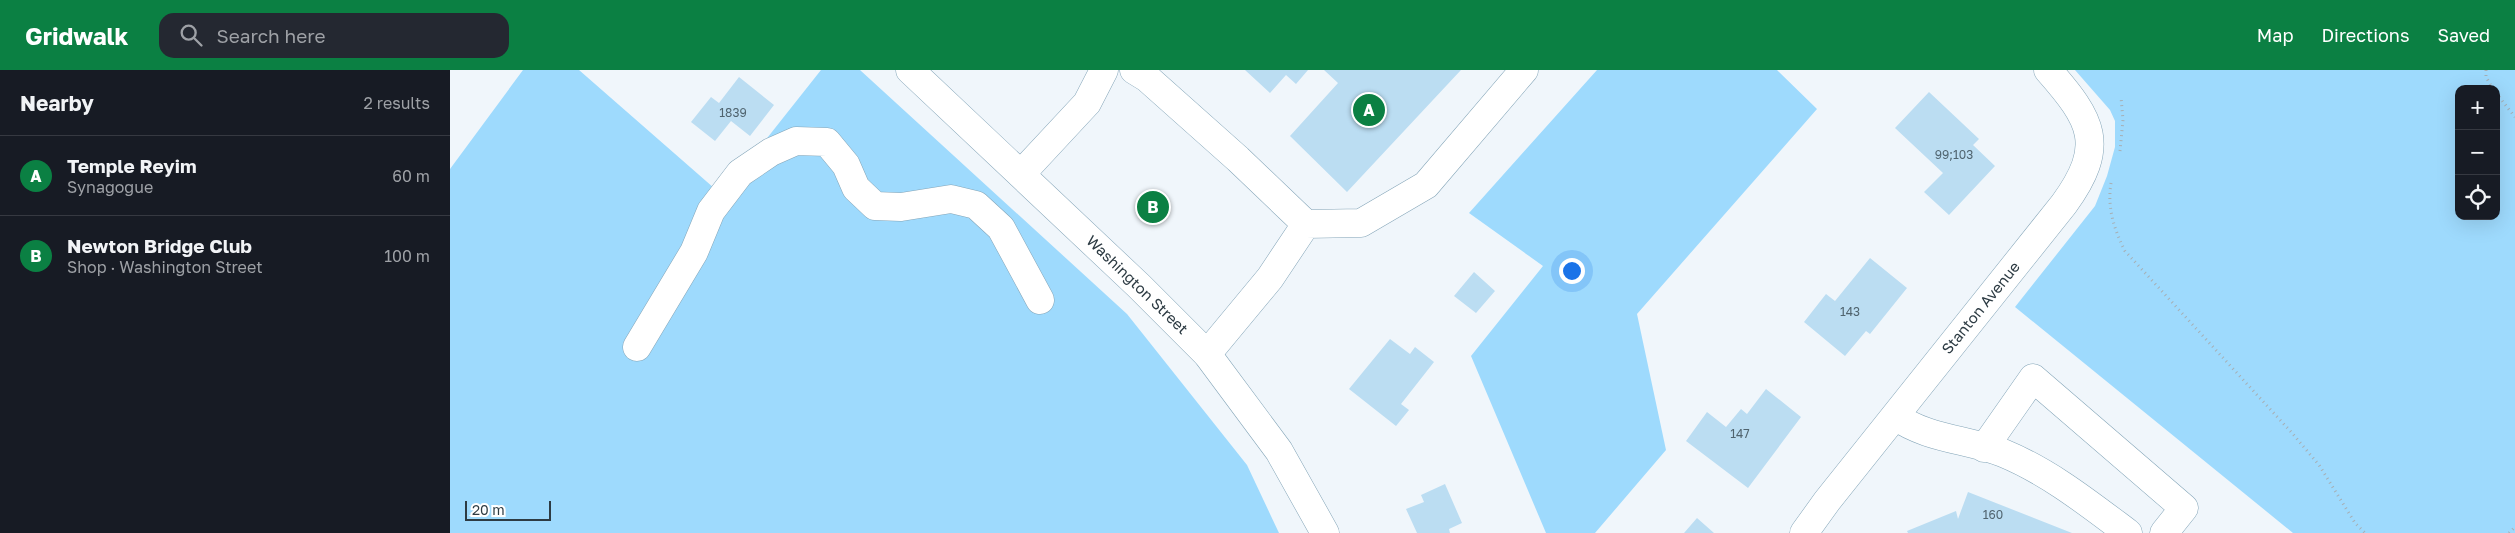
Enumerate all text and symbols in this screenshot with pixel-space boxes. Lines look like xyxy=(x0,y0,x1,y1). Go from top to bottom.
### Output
search box xyxy=(159,13,509,58)
text: Gridwalk xyxy=(25,21,129,50)
icon: search xyxy=(177,21,205,49)
text: Search here xyxy=(217,24,325,47)
text: Map xyxy=(2257,24,2293,46)
text: Directions xyxy=(2321,24,2409,46)
text: Saved xyxy=(2437,24,2490,46)
map controls xyxy=(2455,85,2500,220)
button: + xyxy=(2455,85,2500,130)
text: Nearby xyxy=(20,90,94,116)
pin: A xyxy=(1353,91,1385,129)
text: 2 results xyxy=(364,93,430,113)
house number: 1839 xyxy=(719,105,747,120)
button: − xyxy=(2455,130,2500,175)
house number: 99;103 xyxy=(1935,147,1973,162)
text: Temple Reyim xyxy=(67,154,197,177)
text: A xyxy=(30,166,42,186)
text: 60 m xyxy=(392,166,430,186)
button: locate xyxy=(2455,175,2500,220)
text: Synagogue xyxy=(67,177,153,197)
pin: B xyxy=(1137,188,1169,226)
street label: Washington Street xyxy=(1083,231,1192,337)
text: Newton Bridge Club xyxy=(67,234,252,257)
text: B xyxy=(30,246,42,266)
text: 100 m xyxy=(384,246,430,266)
text: Shop · Washington Street xyxy=(67,257,263,277)
street label: Stanton Avenue xyxy=(1937,257,2023,357)
your location xyxy=(1559,258,1585,284)
house number: 143 xyxy=(1840,304,1860,319)
house number: 147 xyxy=(1730,426,1750,441)
scale bar xyxy=(465,498,551,521)
text: 20 m xyxy=(472,501,505,518)
house number: 160 xyxy=(1983,507,2003,522)

